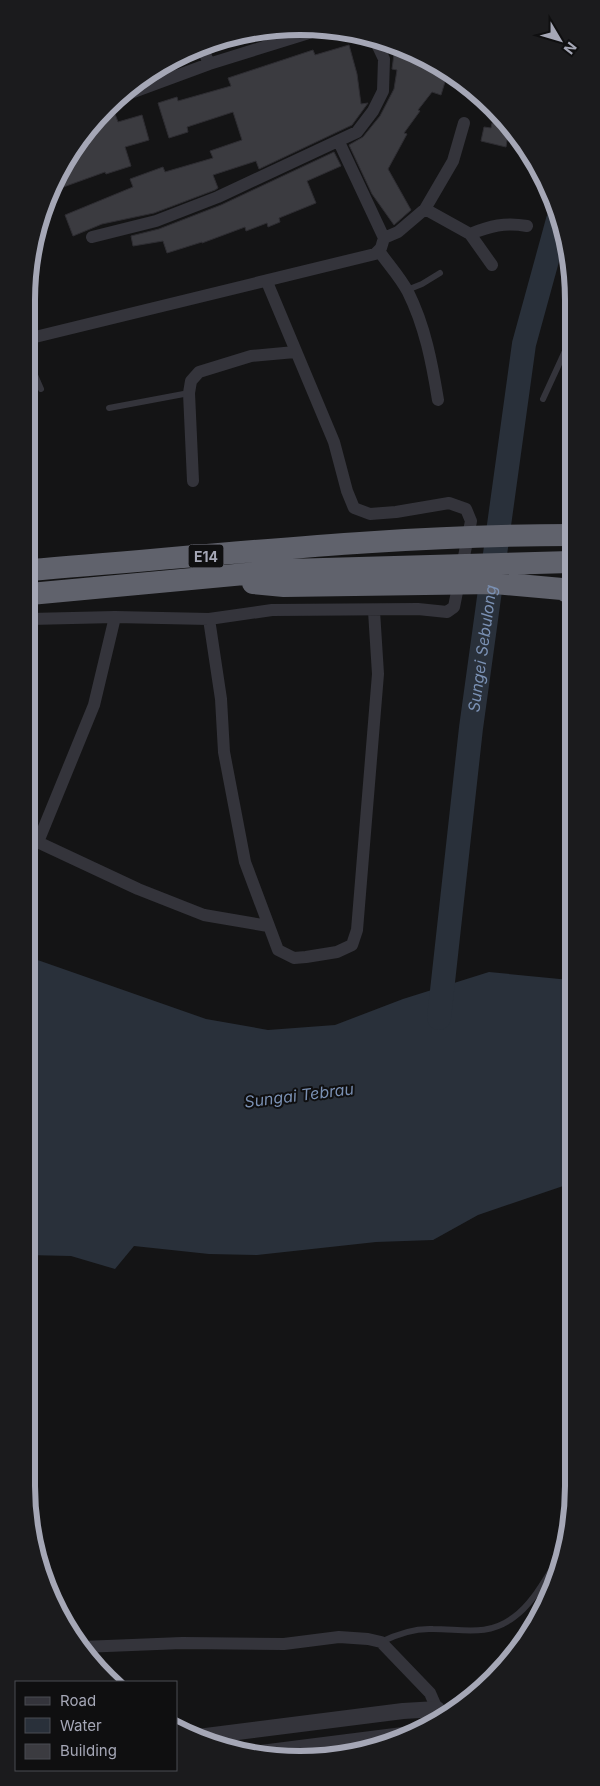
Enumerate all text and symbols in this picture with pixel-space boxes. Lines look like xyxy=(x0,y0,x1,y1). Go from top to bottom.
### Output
north arrow xyxy=(535,15,585,65)
text: N xyxy=(561,39,581,58)
road number: E14 xyxy=(188,544,224,568)
water label: Sungei Sebulong xyxy=(463,583,501,713)
water label: Sungai Tebrau xyxy=(243,1078,355,1112)
legend xyxy=(15,1681,178,1771)
text: Road xyxy=(60,1691,96,1710)
text: Water xyxy=(60,1716,102,1735)
text: Building xyxy=(60,1741,117,1760)

